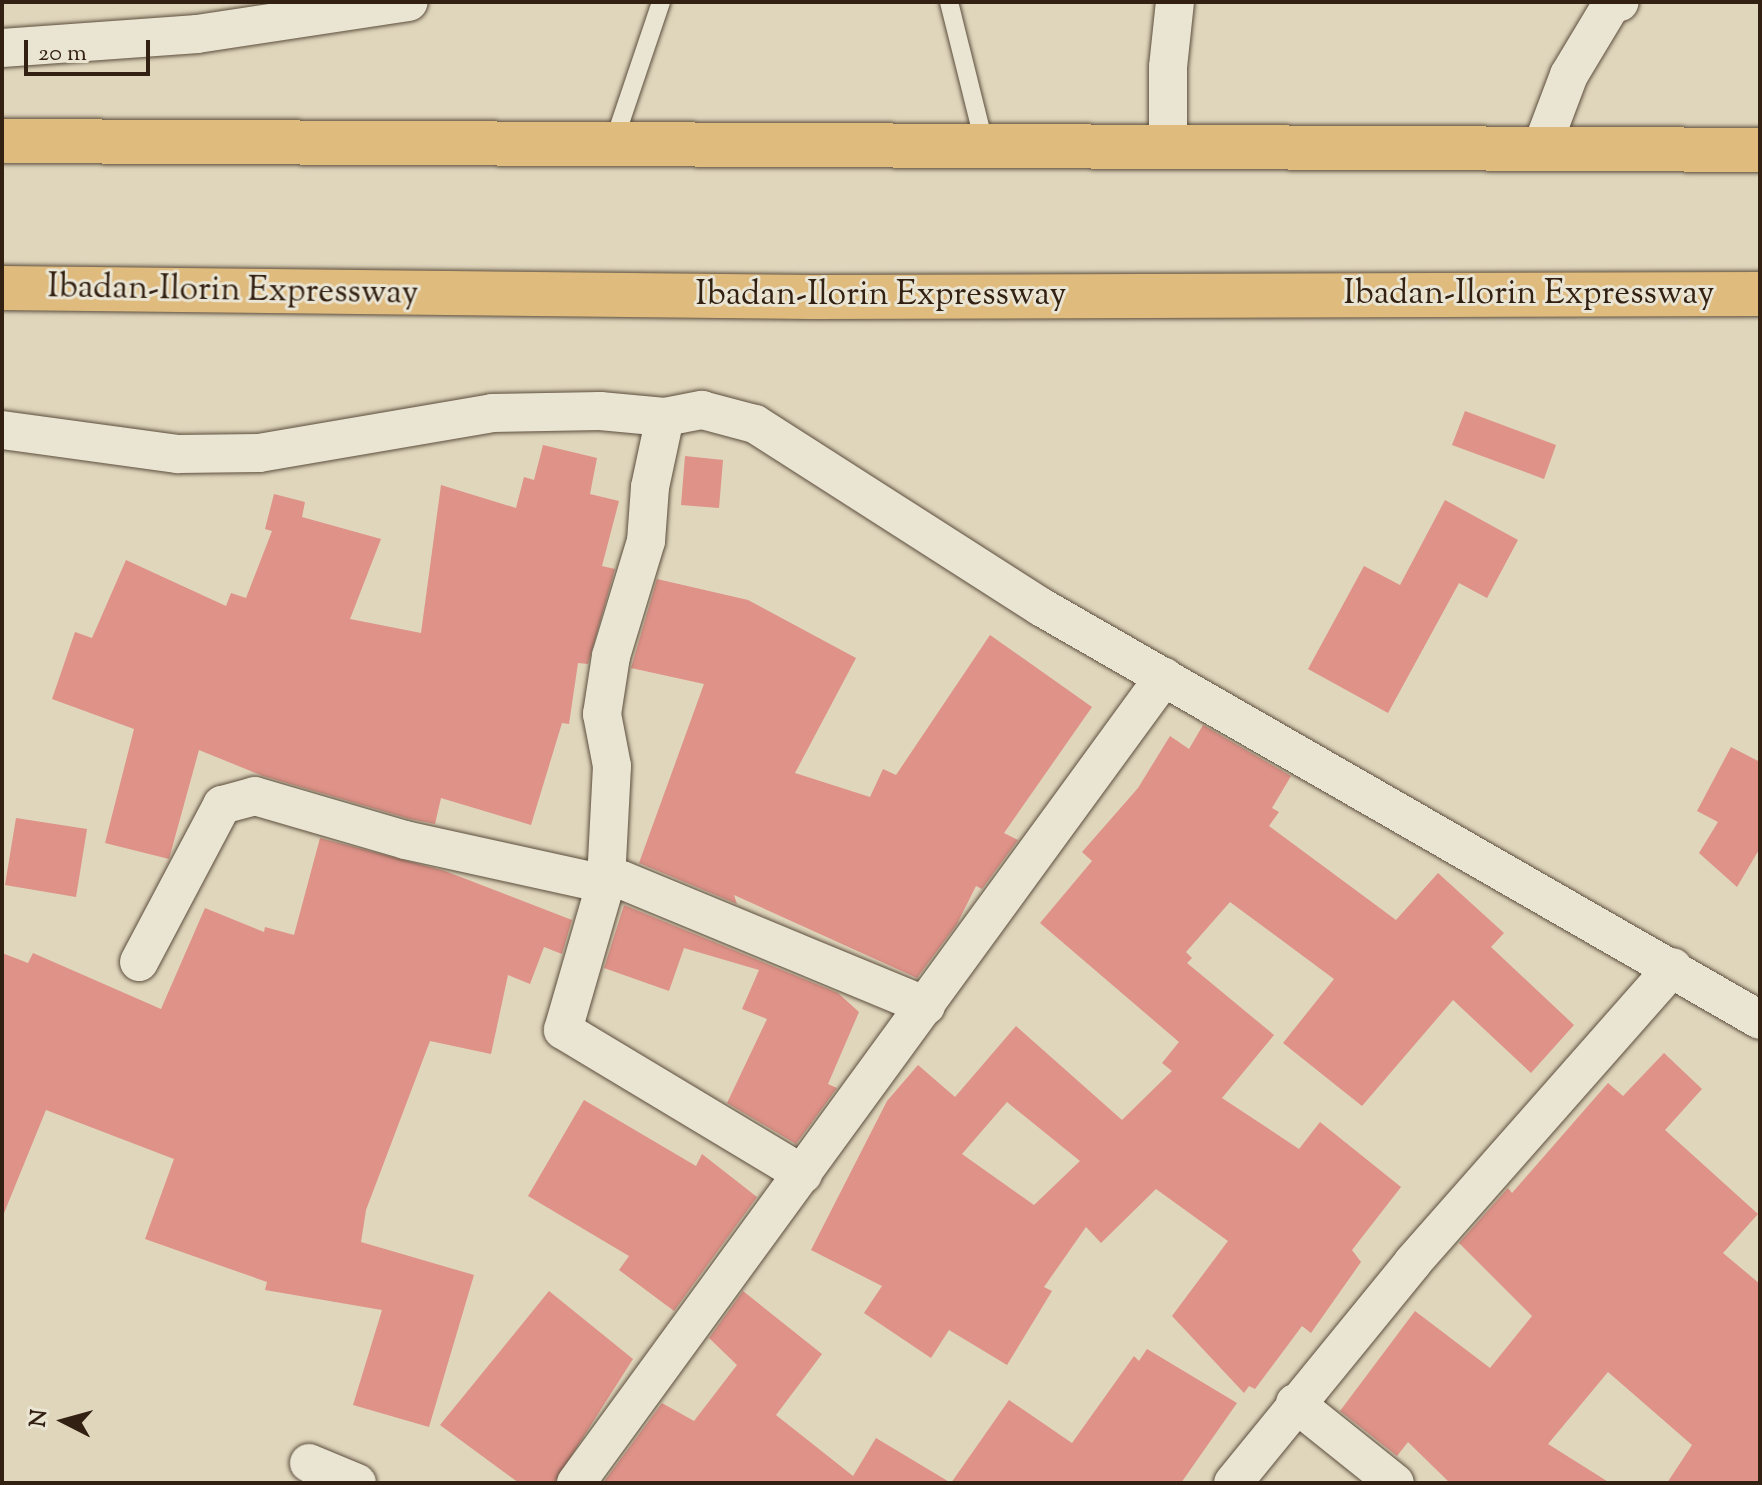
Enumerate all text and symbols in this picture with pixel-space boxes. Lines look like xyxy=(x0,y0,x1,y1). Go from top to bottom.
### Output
scale bar xyxy=(28,24,154,74)
text: 20 m xyxy=(38,37,87,71)
street label: Ibadan-Ilorin Expressway xyxy=(47,267,419,315)
street label: Ibadan-Ilorin Expressway xyxy=(1344,275,1714,315)
street label: Ibadan-Ilorin Expressway xyxy=(696,276,1066,316)
north arrow xyxy=(24,1381,104,1461)
text: N xyxy=(23,1408,57,1429)

